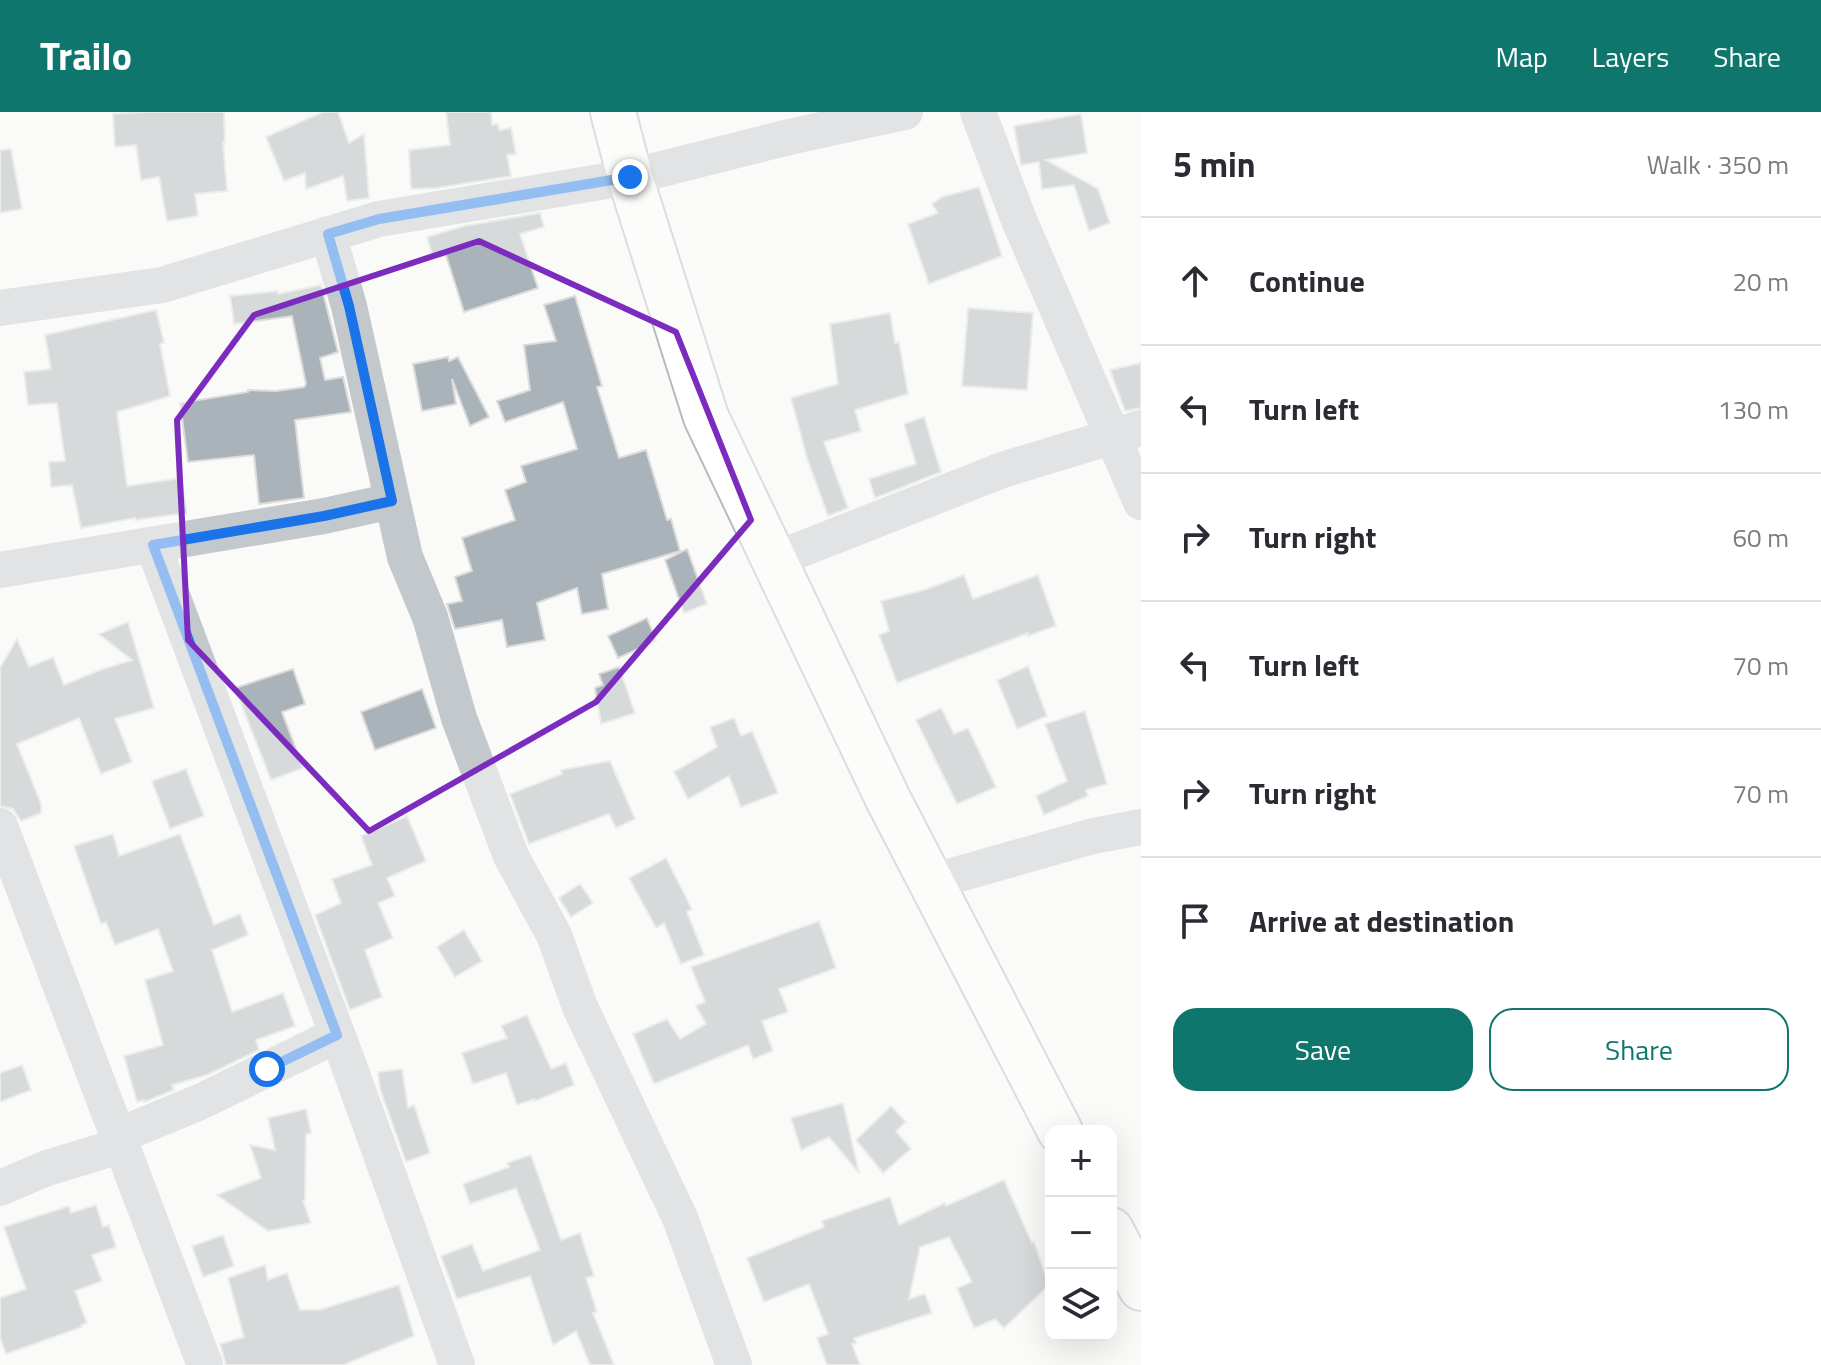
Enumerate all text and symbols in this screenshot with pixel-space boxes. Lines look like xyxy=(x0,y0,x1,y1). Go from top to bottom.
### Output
text: Trailo xyxy=(40,27,132,85)
text: Map xyxy=(1495,35,1548,78)
text: Layers xyxy=(1592,35,1669,78)
text: Share xyxy=(1713,35,1781,78)
text: 5 min xyxy=(1173,138,1256,190)
text: Walk · 350 m xyxy=(1647,145,1789,184)
route end xyxy=(612,159,648,195)
text: Continue xyxy=(1249,258,1365,304)
icon: ahead xyxy=(1173,259,1217,303)
text: 20 m xyxy=(1732,262,1789,301)
text: Turn left xyxy=(1249,386,1359,432)
icon: left xyxy=(1173,387,1217,431)
text: 130 m xyxy=(1718,390,1789,429)
text: Turn right xyxy=(1249,514,1377,560)
icon: right xyxy=(1173,515,1217,559)
text: 60 m xyxy=(1732,518,1789,557)
text: Turn left xyxy=(1249,642,1359,688)
icon: left xyxy=(1173,643,1217,687)
text: 70 m xyxy=(1732,646,1789,685)
text: Turn right xyxy=(1249,770,1377,816)
icon: right xyxy=(1173,771,1217,815)
text: 70 m xyxy=(1732,774,1789,813)
text: Arrive at destination xyxy=(1249,898,1514,944)
icon: arrive xyxy=(1173,899,1217,943)
button: Save xyxy=(1173,1008,1473,1091)
button: Share xyxy=(1489,1008,1789,1091)
route start xyxy=(249,1051,285,1087)
map controls xyxy=(1045,1125,1117,1341)
button: + xyxy=(1045,1125,1117,1197)
button: − xyxy=(1045,1197,1117,1269)
button: layers xyxy=(1045,1269,1117,1341)

